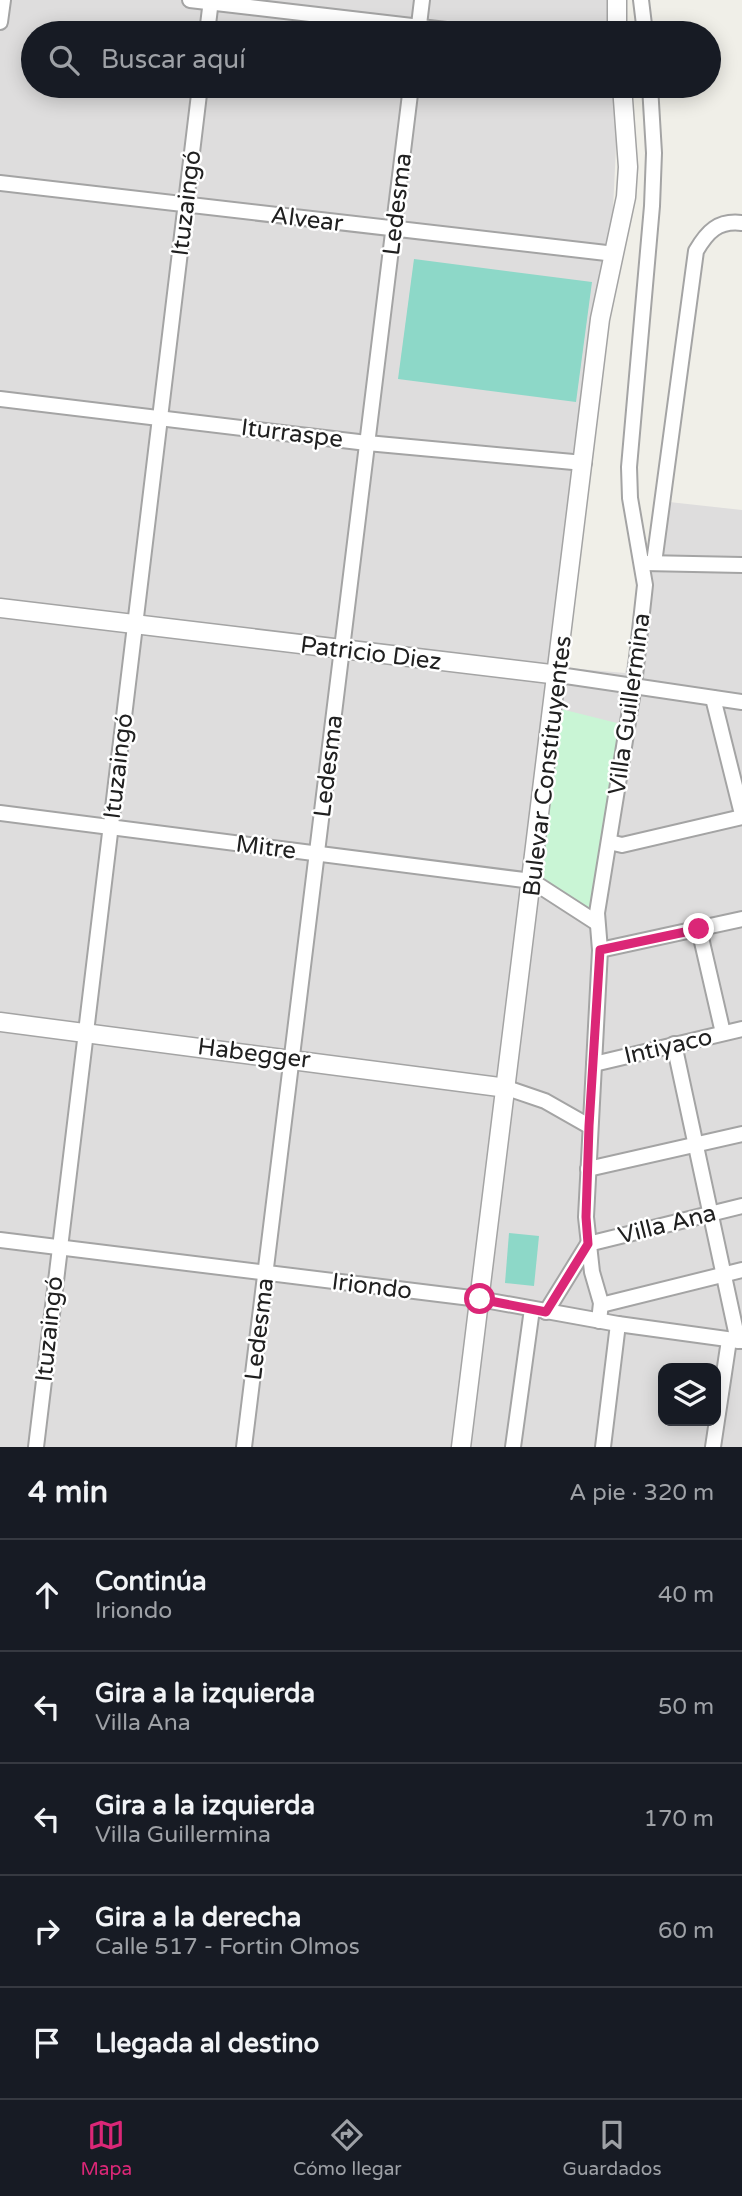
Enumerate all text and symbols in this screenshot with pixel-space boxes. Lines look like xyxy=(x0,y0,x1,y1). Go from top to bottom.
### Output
search box xyxy=(21,21,721,98)
icon: search xyxy=(45,41,83,79)
text: Buscar aquí xyxy=(101,44,246,75)
street label: Ituzaingó xyxy=(166,149,207,258)
street label: Ledesma xyxy=(377,151,418,257)
street label: Alvear xyxy=(269,201,346,238)
street label: Iturraspe xyxy=(239,413,345,454)
street label: Villa Guillermina xyxy=(602,611,657,797)
street label: Patricio Diez xyxy=(299,630,443,677)
street label: Bulevar Constituyentes xyxy=(517,634,578,898)
street label: Ituzaingó xyxy=(98,712,139,821)
street label: Ledesma xyxy=(308,713,349,819)
street label: Mitre xyxy=(234,829,298,866)
route end xyxy=(683,913,714,944)
street label: Intiyaco xyxy=(621,1022,715,1071)
street label: Habegger xyxy=(196,1032,313,1075)
street label: Villa Ana xyxy=(615,1198,719,1251)
street label: Iriondo xyxy=(330,1267,414,1306)
street label: Ituzaingó xyxy=(30,1275,69,1383)
street label: Ledesma xyxy=(239,1276,280,1382)
route start xyxy=(464,1283,495,1314)
map controls xyxy=(658,1363,721,1426)
button: layers xyxy=(658,1363,721,1426)
text: 4 min xyxy=(28,1474,108,1511)
text: A pie · 320 m xyxy=(569,1479,714,1507)
text: Continúa xyxy=(95,1566,207,1597)
icon: ahead xyxy=(28,1576,66,1614)
text: 40 m xyxy=(658,1581,714,1609)
text: Iriondo xyxy=(95,1597,172,1625)
text: Gira a la izquierda xyxy=(95,1678,315,1709)
icon: left xyxy=(28,1688,66,1726)
text: 50 m xyxy=(658,1693,714,1721)
text: Villa Ana xyxy=(95,1709,191,1737)
text: Gira a la izquierda xyxy=(95,1790,315,1821)
icon: left xyxy=(28,1800,66,1838)
text: 170 m xyxy=(644,1805,714,1833)
text: Villa Guillermina xyxy=(95,1821,271,1849)
text: Gira a la derecha xyxy=(95,1902,301,1933)
icon: right xyxy=(28,1912,66,1950)
text: 60 m xyxy=(658,1917,714,1945)
text: Calle 517 - Fortin Olmos xyxy=(95,1933,360,1961)
icon: arrive xyxy=(28,2024,66,2062)
text: Llegada al destino xyxy=(95,2028,319,2059)
tab: Mapa xyxy=(80,2116,132,2180)
tab: Cómo llegar xyxy=(293,2116,402,2180)
tab: Guardados xyxy=(563,2116,662,2180)

